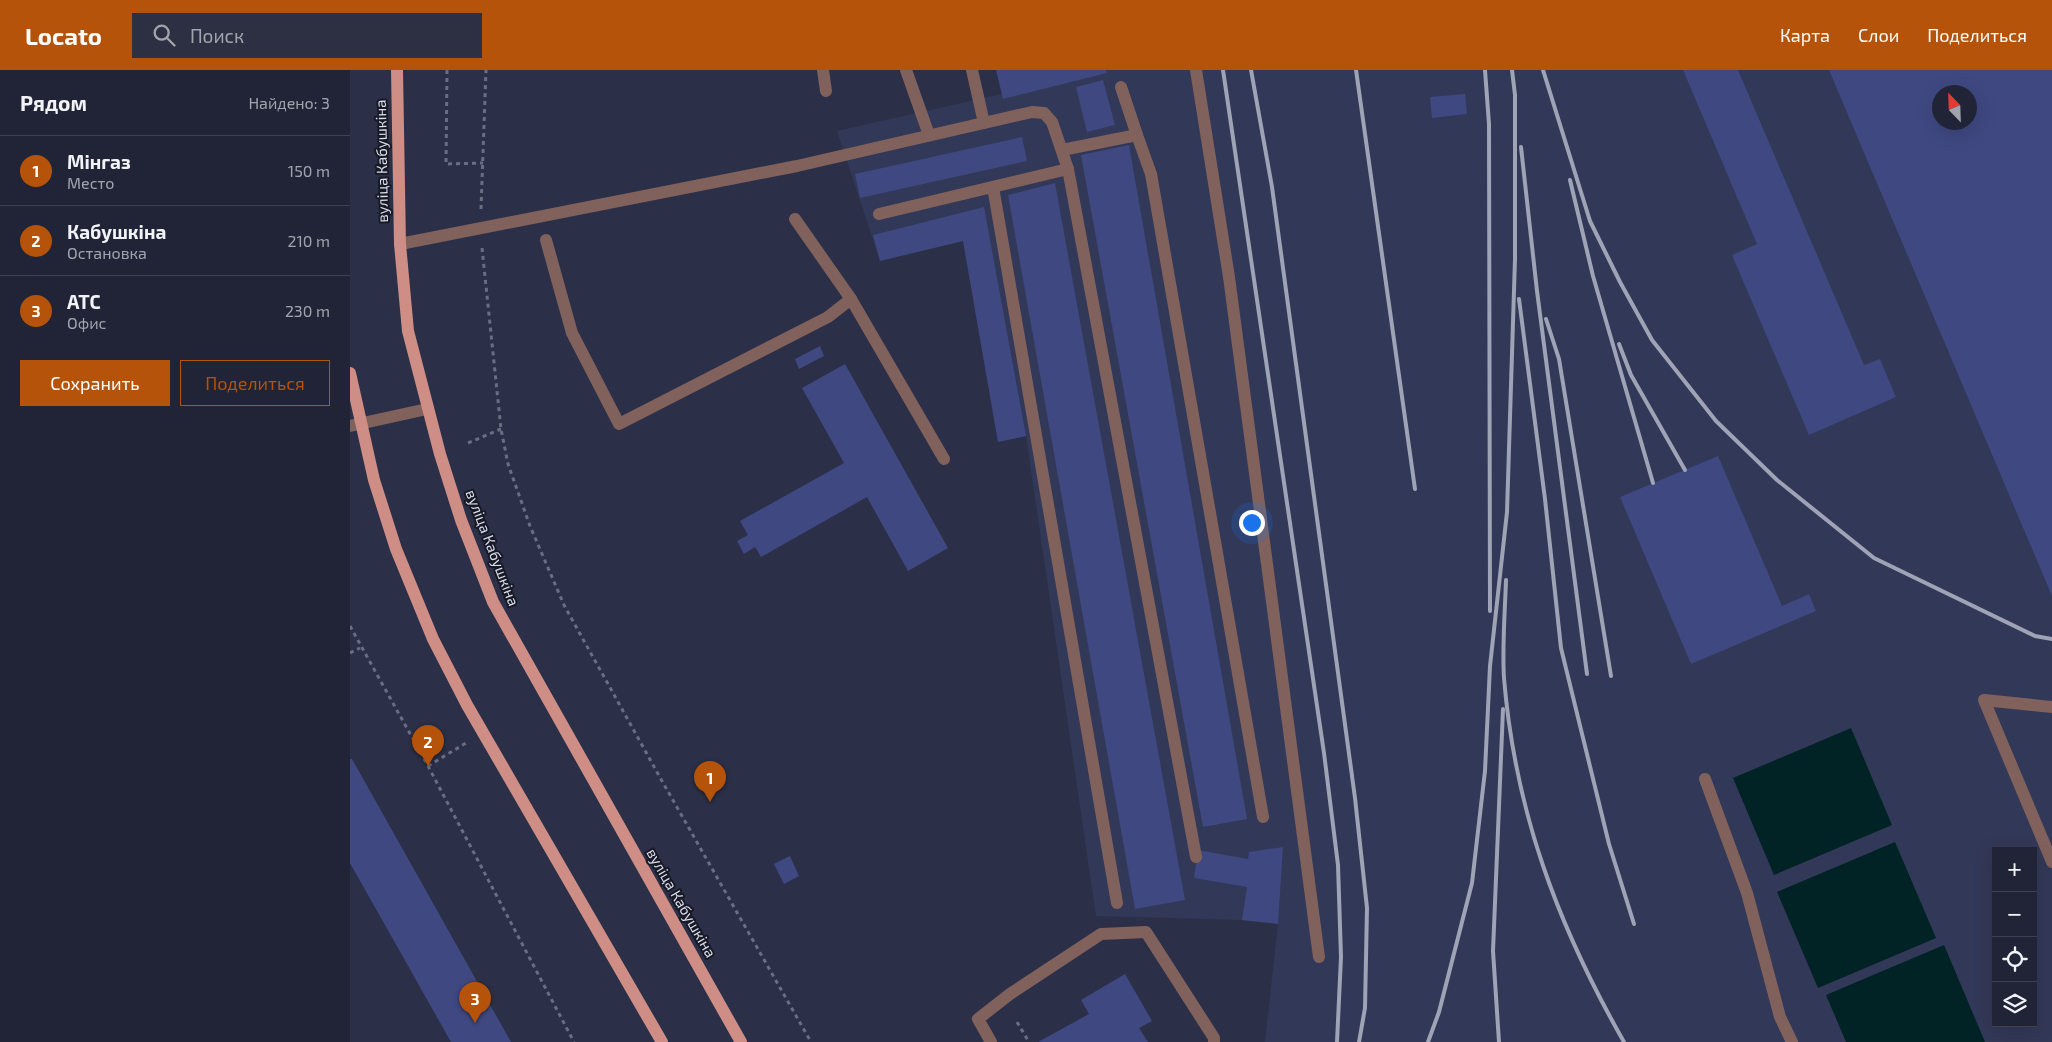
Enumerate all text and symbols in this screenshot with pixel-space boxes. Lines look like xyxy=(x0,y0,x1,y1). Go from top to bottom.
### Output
search box xyxy=(132,13,482,58)
text: Locato xyxy=(25,21,102,50)
icon: search xyxy=(150,21,178,49)
text: Поиск xyxy=(190,24,244,47)
text: Карта xyxy=(1780,24,1830,46)
text: Слои xyxy=(1858,24,1899,46)
text: Поделиться xyxy=(1927,24,2027,46)
north arrow xyxy=(1932,85,1977,130)
text: Рядом xyxy=(20,90,87,115)
text: Найдено: 3 xyxy=(248,93,330,112)
street label: вуліца Кабушкіна xyxy=(371,99,392,223)
text: Мінгаз xyxy=(67,150,131,173)
text: 1 xyxy=(33,161,39,180)
text: 150 m xyxy=(288,161,330,180)
text: Место xyxy=(67,173,114,192)
text: Кабушкіна xyxy=(67,220,166,243)
text: 2 xyxy=(31,231,41,250)
text: 210 m xyxy=(287,231,330,250)
text: Остановка xyxy=(67,243,147,262)
text: АТС xyxy=(67,290,101,313)
text: 3 xyxy=(31,301,41,320)
text: 230 m xyxy=(285,301,330,320)
text: Офис xyxy=(67,313,106,332)
button: Сохранить xyxy=(20,360,170,406)
button: Поделиться xyxy=(180,360,330,406)
street label: вуліца Кабушкіна xyxy=(462,487,523,609)
your location xyxy=(1239,510,1265,536)
pin: 2 xyxy=(412,725,444,766)
pin: 1 xyxy=(694,761,726,802)
street label: вуліца Кабушкіна xyxy=(642,845,720,961)
map controls xyxy=(1992,847,2037,1027)
button: + xyxy=(1992,847,2037,892)
button: − xyxy=(1992,892,2037,937)
button: locate xyxy=(1992,937,2037,982)
pin: 3 xyxy=(459,982,491,1023)
button: layers xyxy=(1992,982,2037,1027)

